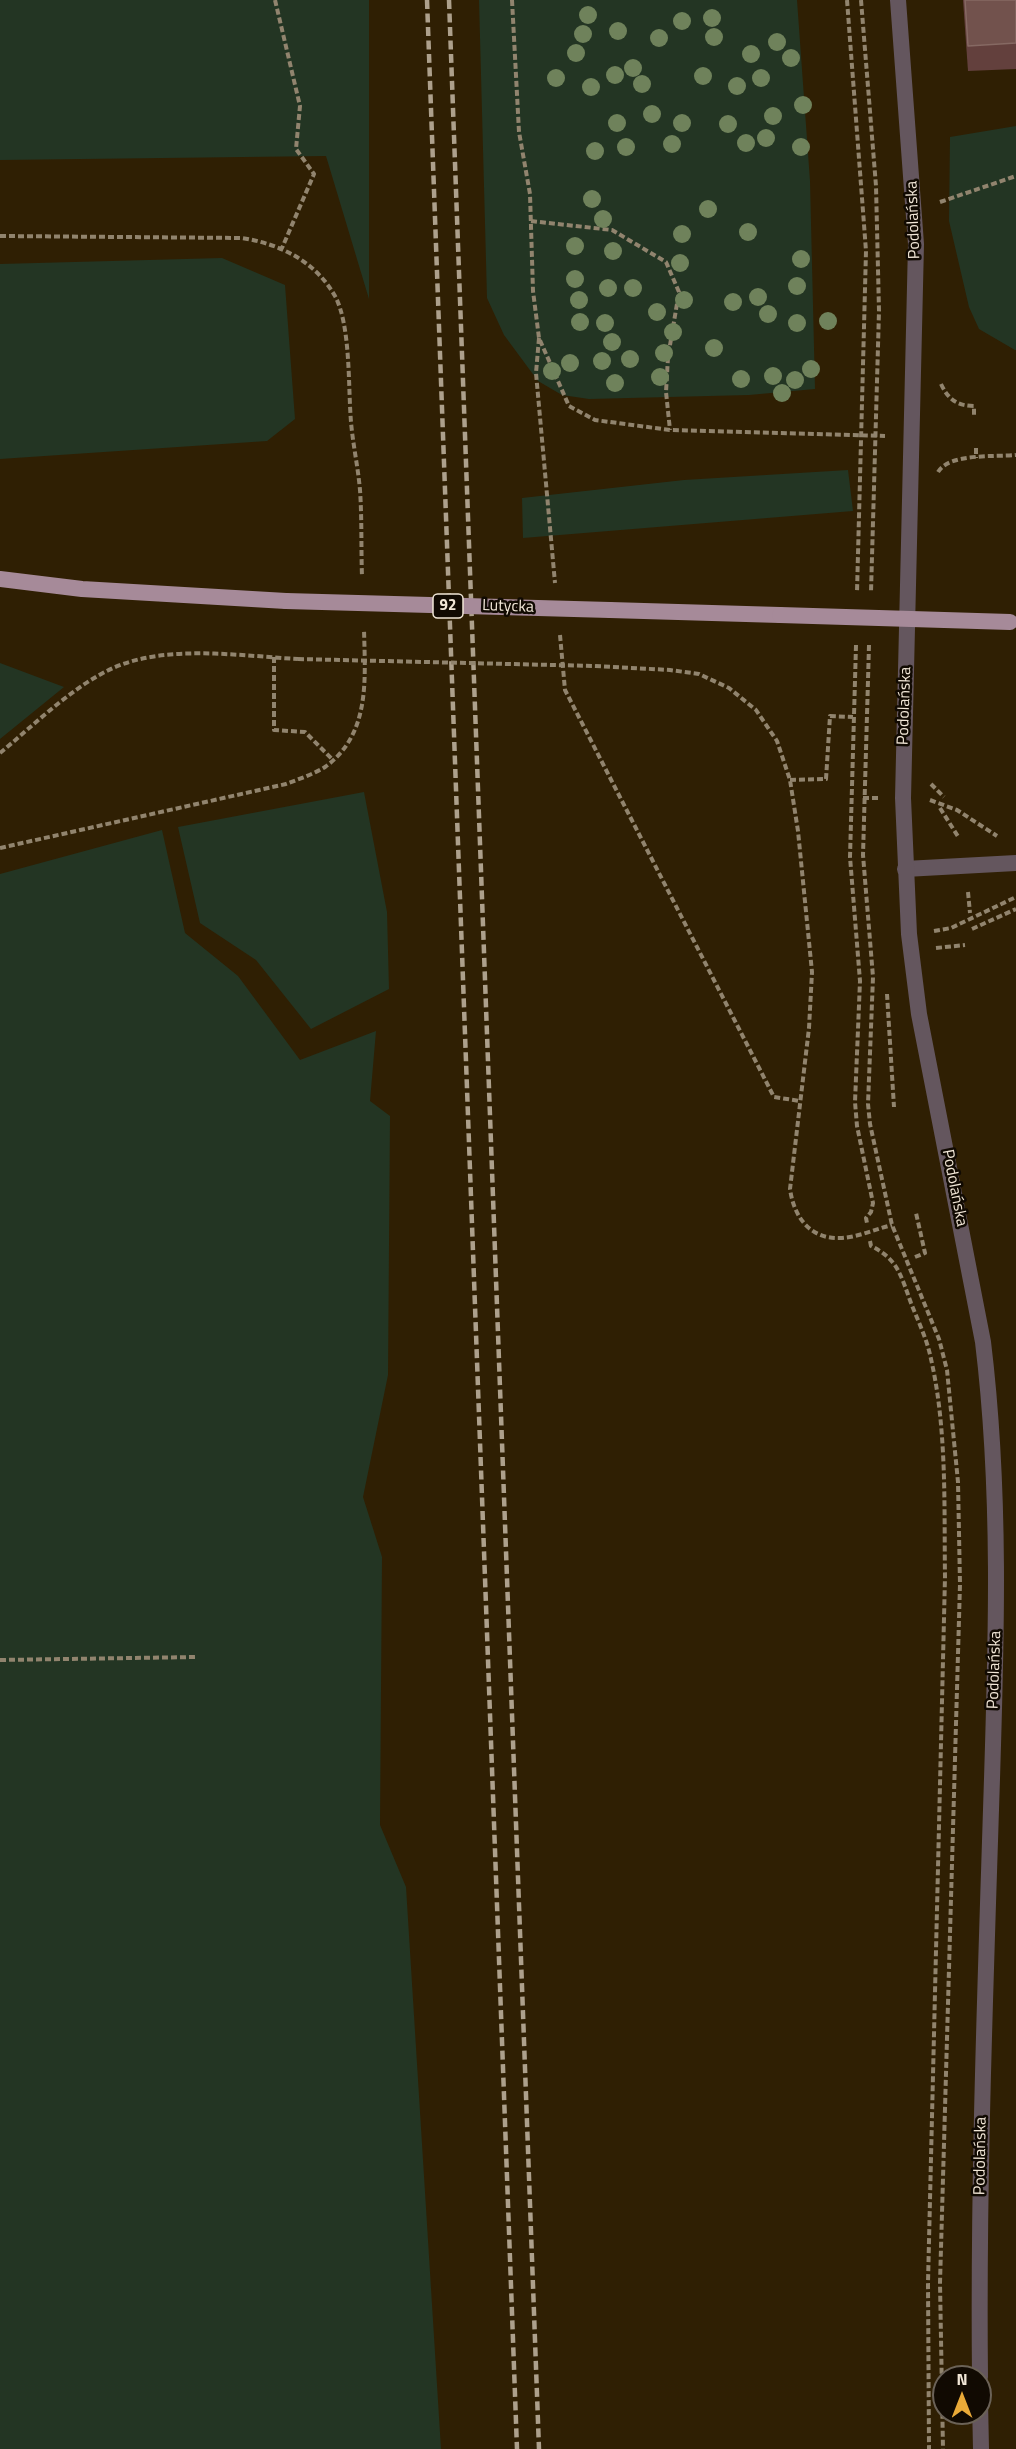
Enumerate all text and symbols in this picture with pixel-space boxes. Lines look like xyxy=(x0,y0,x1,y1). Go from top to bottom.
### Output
street label: Podolańska xyxy=(903,181,925,259)
road number: 92 xyxy=(433,594,463,618)
street label: Lutycka xyxy=(482,597,534,617)
street label: Podolańska xyxy=(894,667,916,745)
street label: Podolańska xyxy=(937,1148,971,1228)
street label: Podolańska xyxy=(984,1631,1006,1709)
street label: Podolańska xyxy=(971,2117,991,2195)
north arrow xyxy=(932,2365,992,2425)
text: N xyxy=(956,2367,968,2391)

